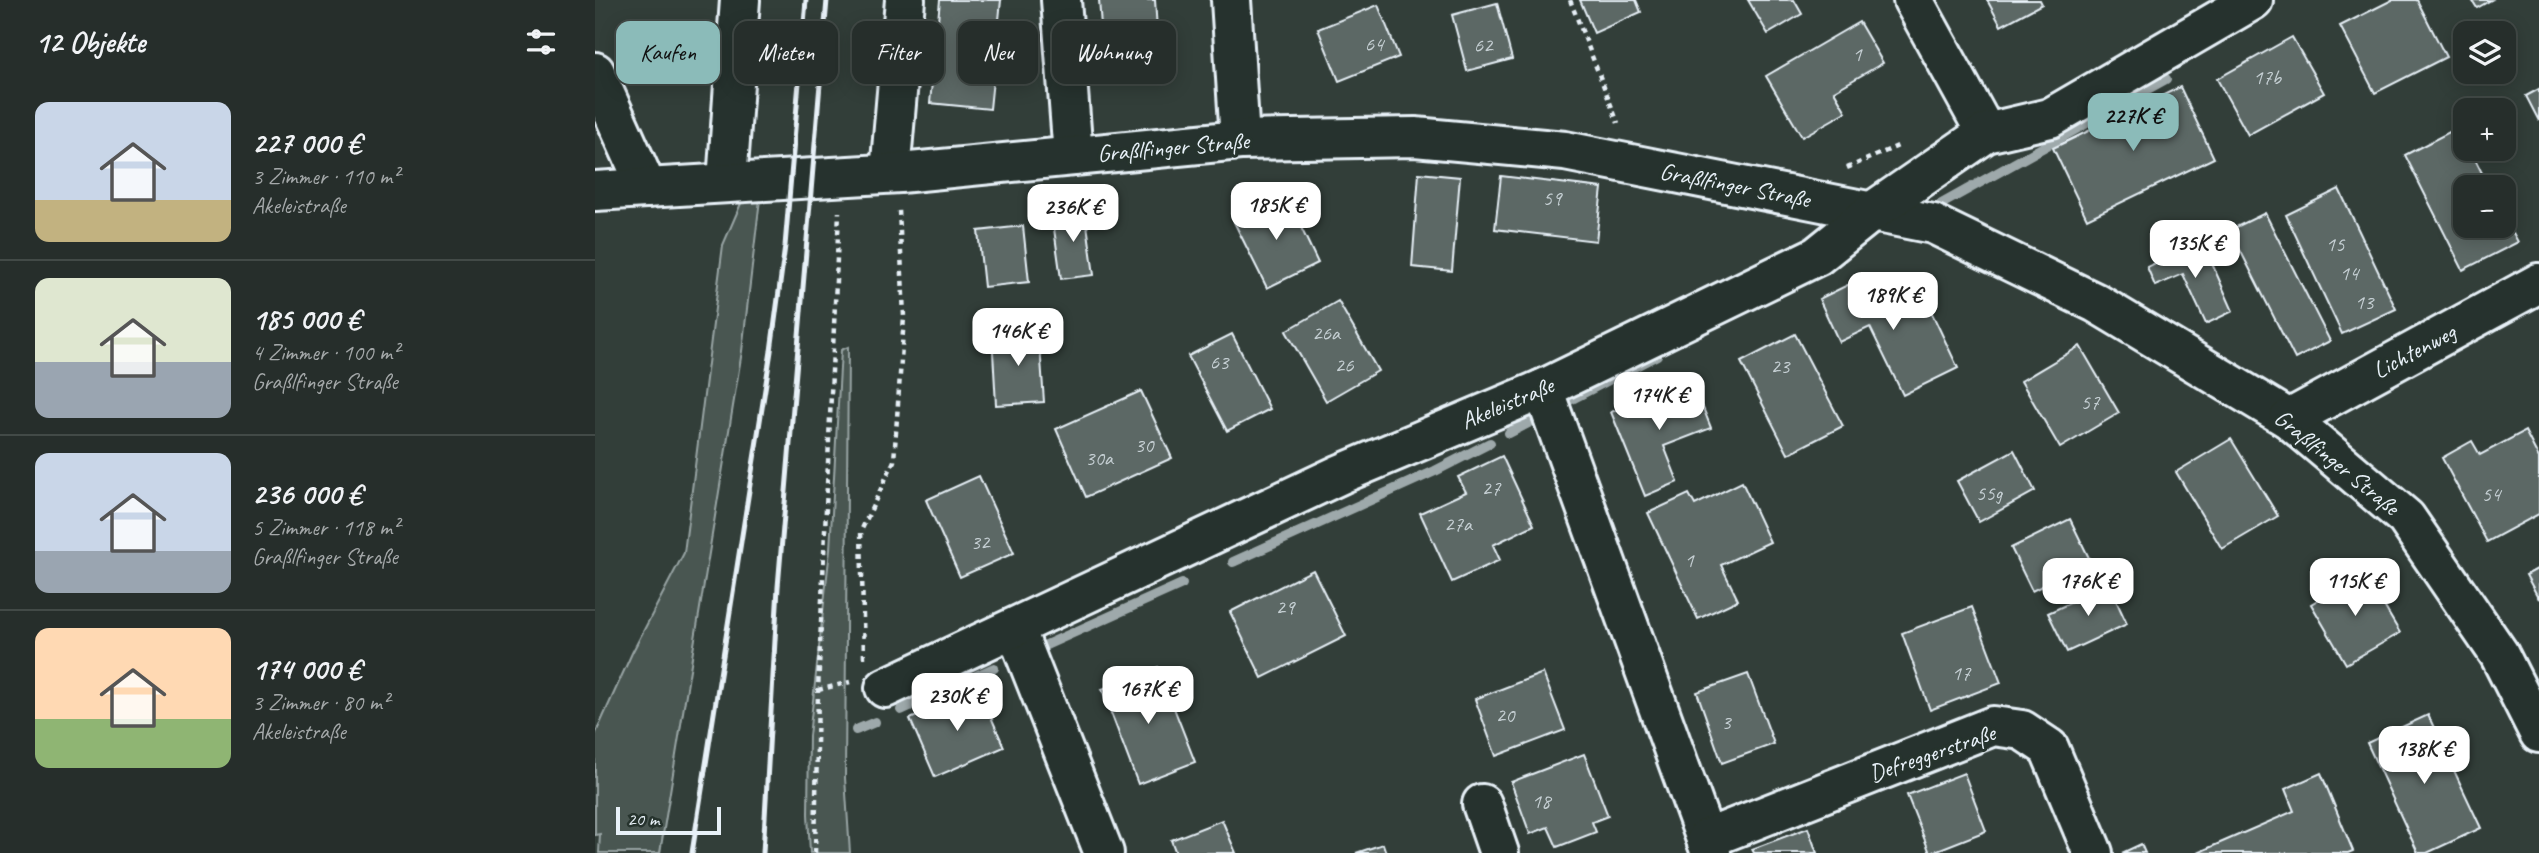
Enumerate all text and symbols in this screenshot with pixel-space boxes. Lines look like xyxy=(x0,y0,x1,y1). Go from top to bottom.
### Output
chip: Kaufen xyxy=(616,21,720,84)
chip: Mieten xyxy=(734,21,838,84)
chip: Filter xyxy=(852,21,944,84)
chip: Neu xyxy=(958,21,1038,84)
chip: Wohnung xyxy=(1052,21,1176,84)
map controls xyxy=(2453,21,2516,238)
button: layers xyxy=(2453,21,2516,84)
text: 12 Objekte xyxy=(35,23,145,61)
icon: filters xyxy=(522,23,560,61)
house number: 64 xyxy=(1365,31,1386,57)
house number: 62 xyxy=(1474,32,1494,58)
house number: 1 xyxy=(1852,41,1863,67)
house number: 17b xyxy=(2253,64,2283,90)
pin: 227K € xyxy=(2076,94,2190,153)
button: + xyxy=(2453,98,2516,161)
text: 227K € xyxy=(2104,101,2162,130)
text: 227 000 € xyxy=(252,124,361,162)
street label: Graßlfinger Straße xyxy=(1096,125,1252,169)
icon: home xyxy=(91,130,175,214)
street label: Graßlfinger Straße xyxy=(1657,156,1815,215)
text: 3 Zimmer · 110 m² xyxy=(252,162,399,191)
button: − xyxy=(2453,175,2516,238)
pin: 185K € xyxy=(1219,182,1333,242)
pin: 236K € xyxy=(1016,184,1130,244)
house number: 59 xyxy=(1543,185,1563,211)
text: 185K € xyxy=(1247,190,1305,219)
text: Akeleistraße xyxy=(252,191,346,220)
text: 236K € xyxy=(1043,192,1103,221)
pin: 135K € xyxy=(2138,220,2252,280)
text: 135K € xyxy=(2166,228,2224,257)
house number: 15 xyxy=(2326,231,2346,257)
house number: 14 xyxy=(2340,260,2361,286)
pin: 189K € xyxy=(1836,272,1950,332)
text: 189K € xyxy=(1864,280,1922,309)
house number: 13 xyxy=(2355,289,2375,315)
text: 185 000 € xyxy=(252,300,361,338)
icon: home xyxy=(91,306,175,390)
pin: 146K € xyxy=(961,308,1075,368)
text: 146K € xyxy=(988,316,1048,345)
street label: Lichtenweg xyxy=(2367,316,2462,385)
house number: 26a xyxy=(1312,320,1342,346)
text: 4 Zimmer · 100 m² xyxy=(252,338,399,367)
house number: 63 xyxy=(1210,349,1230,375)
house number: 26 xyxy=(1335,352,1354,378)
house number: 23 xyxy=(1771,353,1791,379)
text: Graßlfinger Straße xyxy=(252,367,398,396)
street label: Akeleistraße xyxy=(1456,369,1560,436)
pin: 174K € xyxy=(1602,372,1716,432)
text: 174K € xyxy=(1630,380,1688,409)
house number: 57 xyxy=(2081,389,2101,415)
street label: Graßlfinger Straße xyxy=(2268,402,2407,523)
house number: 30 xyxy=(1135,432,1155,458)
house number: 30a xyxy=(1085,445,1115,471)
text: 236 000 € xyxy=(252,475,362,513)
house number: 27 xyxy=(1482,475,1502,501)
house number: 55g xyxy=(1976,480,2004,506)
icon: home xyxy=(91,481,175,565)
house number: 54 xyxy=(2482,481,2503,507)
house number: 27a xyxy=(1444,511,1474,537)
text: 5 Zimmer · 118 m² xyxy=(252,513,399,542)
house number: 32 xyxy=(971,529,991,555)
text: Graßlfinger Straße xyxy=(252,542,398,571)
house number: 1 xyxy=(1684,547,1695,573)
pin: 176K € xyxy=(2031,558,2145,618)
pin: 115K € xyxy=(2298,558,2412,618)
text: 176K € xyxy=(2058,566,2118,595)
text: 115K € xyxy=(2326,566,2384,595)
house number: 29 xyxy=(1276,594,1296,620)
text: 174 000 € xyxy=(252,650,361,688)
icon: home xyxy=(91,656,175,740)
house number: 17 xyxy=(1952,660,1972,686)
pin: 167K € xyxy=(1091,666,1205,726)
pin: 230K € xyxy=(900,674,1014,733)
text: 167K € xyxy=(1118,674,1178,703)
text: 230K € xyxy=(928,681,986,710)
text: 3 Zimmer · 80 m² xyxy=(252,688,389,717)
house number: 20 xyxy=(1496,702,1516,728)
house number: 3 xyxy=(1721,709,1732,735)
text: Akeleistraße xyxy=(252,717,346,746)
street label: Defreggerstraße xyxy=(1865,717,2001,789)
pin: 138K € xyxy=(2367,726,2481,786)
text: 138K € xyxy=(2395,734,2453,763)
house number: 18 xyxy=(1532,788,1553,814)
scale bar xyxy=(616,804,721,836)
text: 20 m xyxy=(627,807,659,831)

